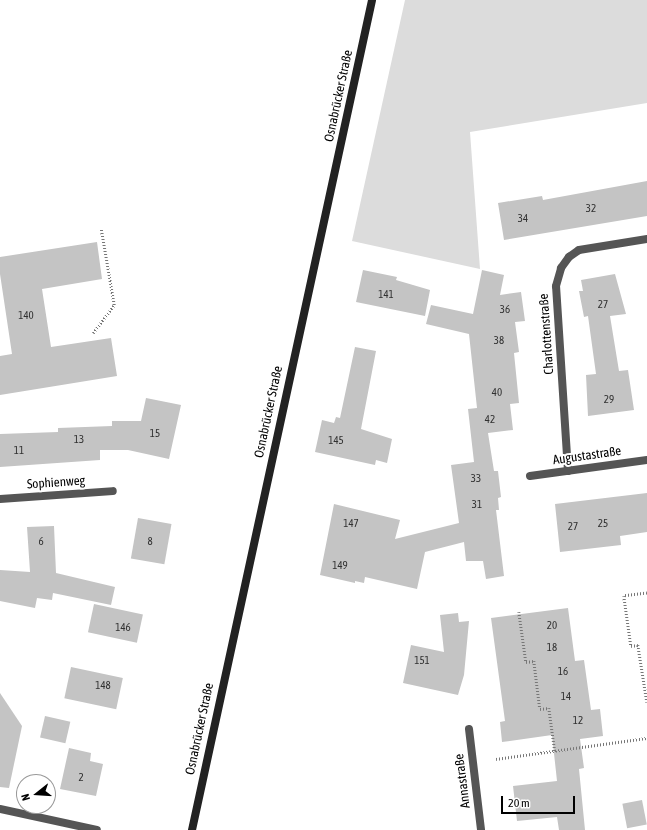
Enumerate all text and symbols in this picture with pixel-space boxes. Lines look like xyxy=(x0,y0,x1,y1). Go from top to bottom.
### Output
street label: Osnabrücker Straße xyxy=(322,49,356,143)
house number: 32 xyxy=(586,201,596,215)
house number: 34 xyxy=(518,211,528,225)
house number: 141 xyxy=(378,287,394,301)
street label: Charlottenstraße xyxy=(536,293,558,375)
house number: 27 xyxy=(598,297,608,311)
house number: 36 xyxy=(500,302,510,316)
house number: 140 xyxy=(18,308,34,322)
house number: 38 xyxy=(494,333,504,347)
street label: Osnabrücker Straße xyxy=(252,365,286,459)
house number: 40 xyxy=(492,385,502,399)
house number: 29 xyxy=(604,392,614,406)
house number: 42 xyxy=(485,412,495,426)
house number: 15 xyxy=(150,426,160,440)
house number: 13 xyxy=(74,432,84,446)
house number: 145 xyxy=(328,433,344,447)
house number: 11 xyxy=(14,443,24,457)
street label: Augustastraße xyxy=(552,443,622,469)
house number: 33 xyxy=(471,471,481,485)
street label: Sophienweg xyxy=(26,473,86,493)
house number: 31 xyxy=(472,497,482,511)
house number: 147 xyxy=(343,516,359,530)
house number: 25 xyxy=(598,516,608,530)
house number: 27 xyxy=(568,519,578,533)
house number: 6 xyxy=(38,534,44,548)
house number: 8 xyxy=(147,534,153,548)
house number: 149 xyxy=(332,558,348,572)
house number: 20 xyxy=(547,618,557,632)
house number: 146 xyxy=(115,620,131,634)
house number: 18 xyxy=(547,640,557,654)
house number: 151 xyxy=(414,653,430,667)
house number: 16 xyxy=(558,664,568,678)
house number: 148 xyxy=(95,678,111,692)
street label: Osnabrücker Straße xyxy=(183,682,217,776)
house number: 14 xyxy=(561,689,571,703)
house number: 12 xyxy=(573,713,583,727)
street label: Annastraße xyxy=(452,753,474,809)
house number: 2 xyxy=(78,770,84,784)
north arrow xyxy=(16,774,56,814)
scale bar xyxy=(503,788,577,814)
text: N xyxy=(19,792,32,802)
text: 20 m xyxy=(508,796,530,810)

